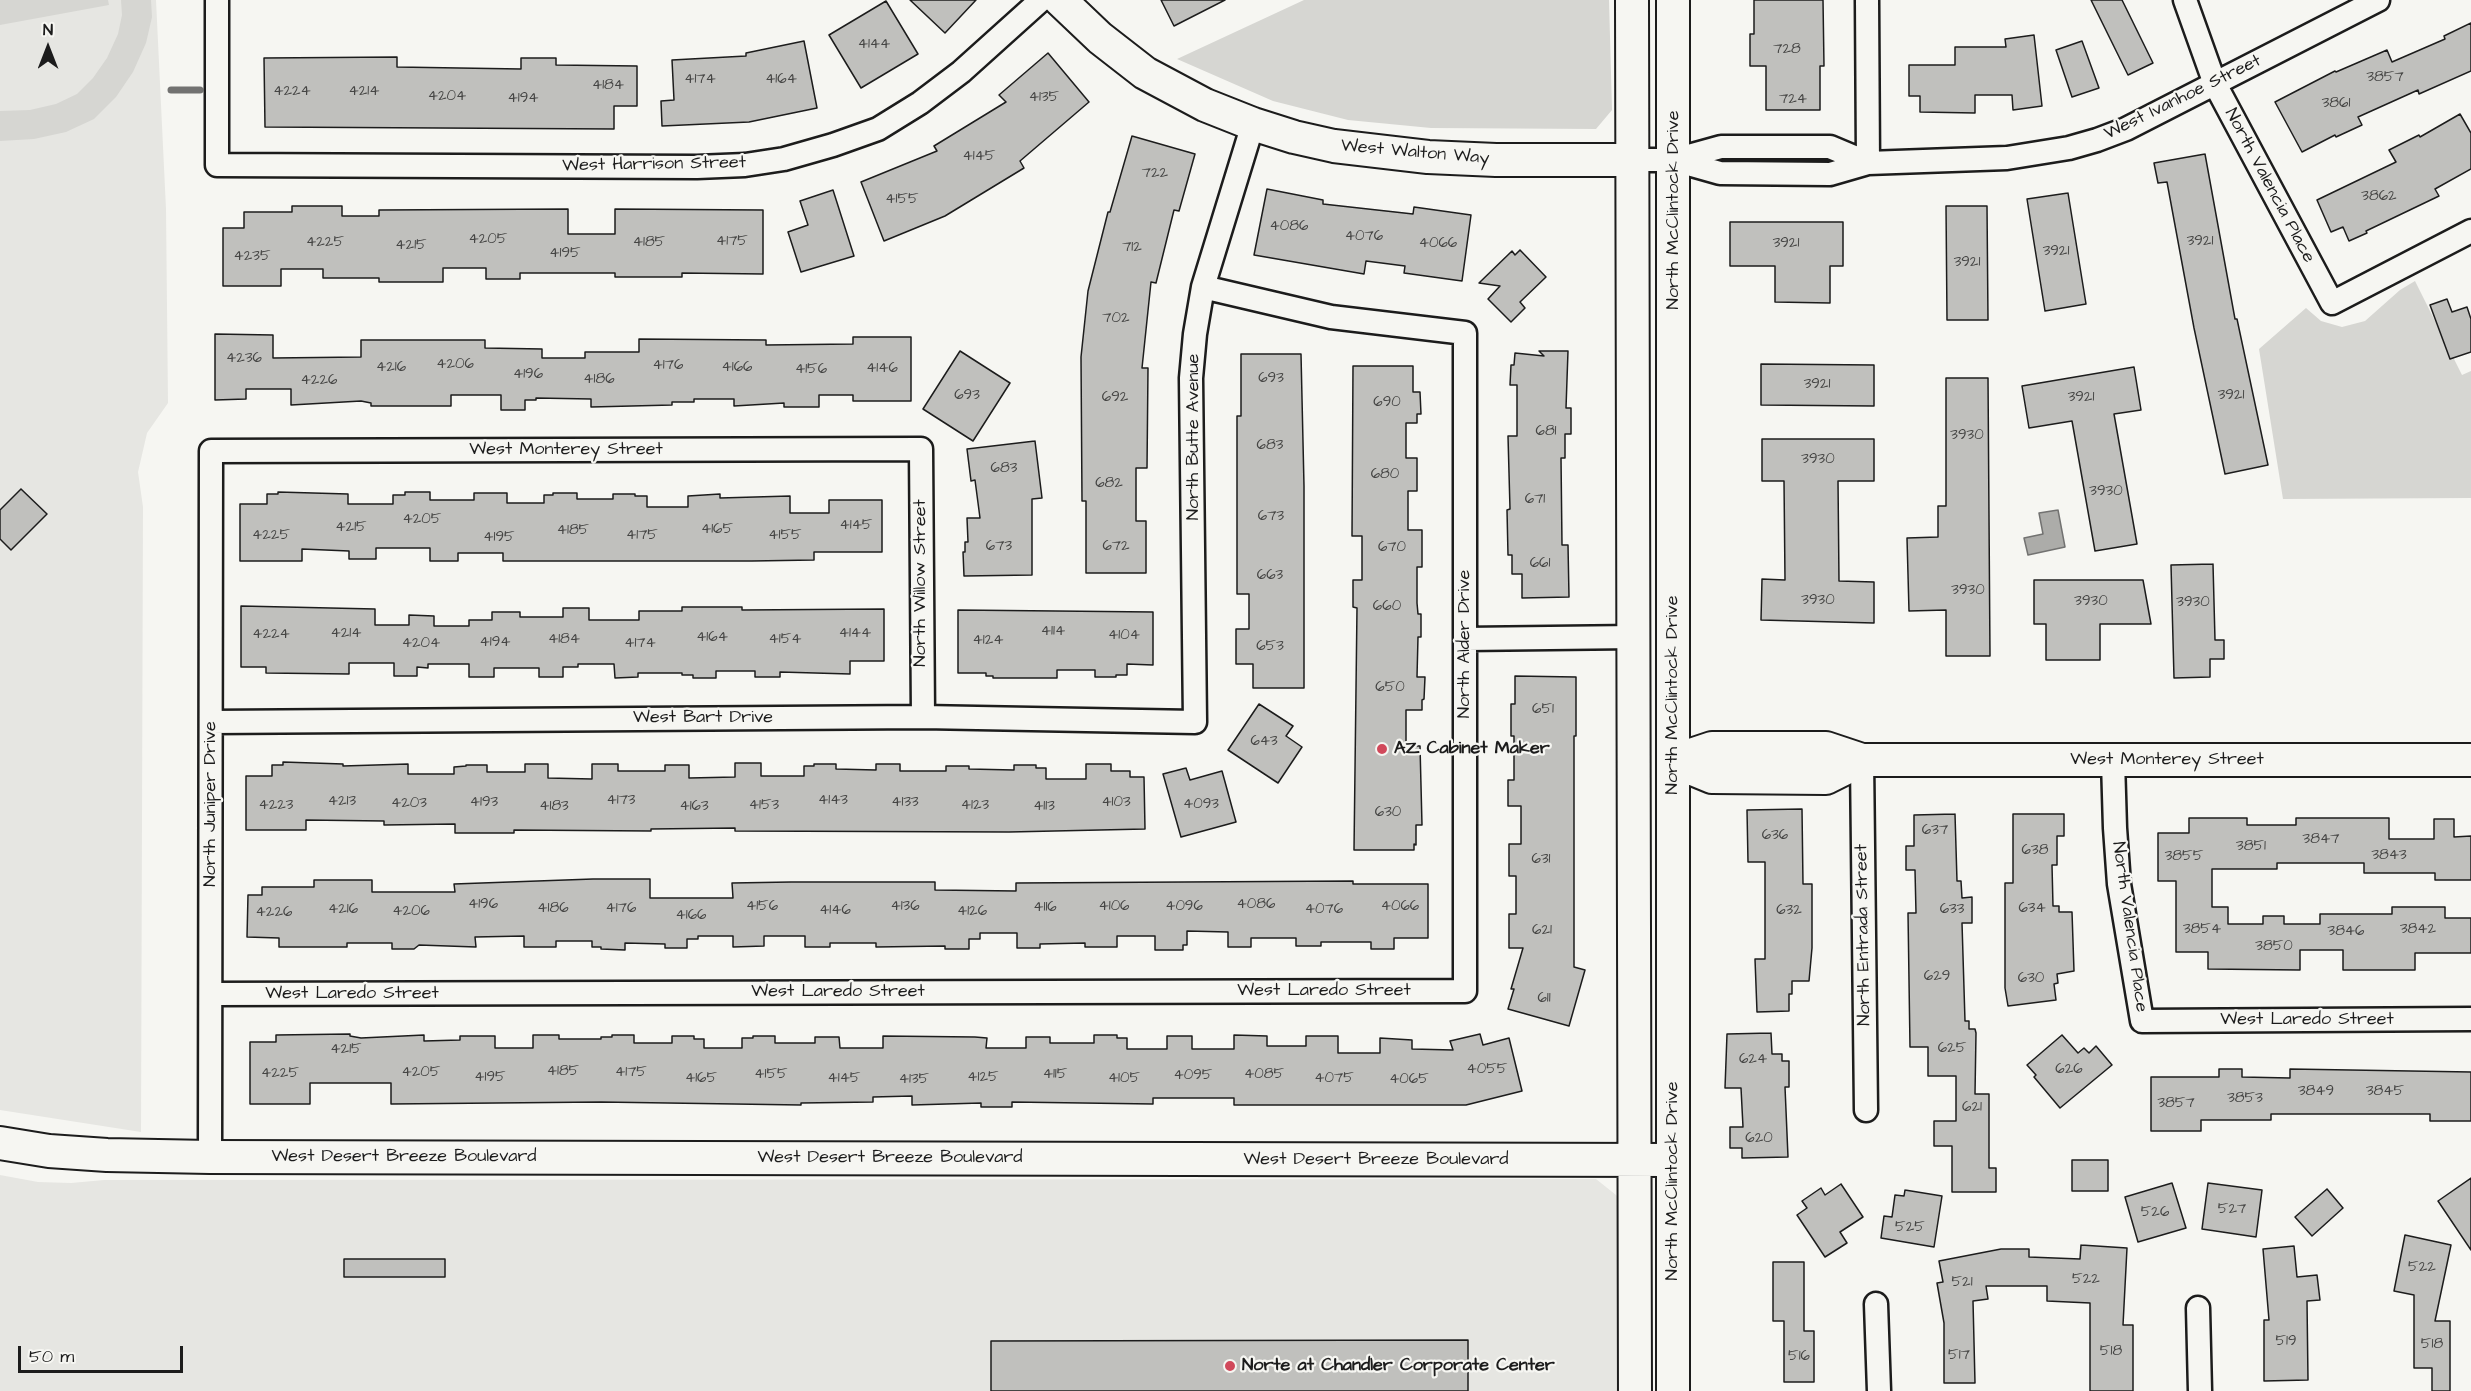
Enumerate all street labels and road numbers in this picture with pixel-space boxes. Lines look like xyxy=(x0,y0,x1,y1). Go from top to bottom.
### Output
street label: West Ivanhoe Street xyxy=(2101,51,2265,145)
street label: North Valencia Place xyxy=(2219,105,2319,267)
street label: North McClintock Drive xyxy=(1663,111,1685,309)
street label: West Walton Way xyxy=(1340,136,1490,170)
street label: West Harrison Street xyxy=(562,153,746,177)
street label: North Butte Avenue xyxy=(1183,354,1205,520)
street label: West Monterey Street xyxy=(469,439,663,461)
street label: North Willow Street xyxy=(910,499,932,667)
street label: North Alder Drive xyxy=(1454,570,1476,718)
street label: North McClintock Drive xyxy=(1662,596,1684,794)
street label: West Bart Drive xyxy=(633,707,773,729)
street label: North Juniper Drive xyxy=(200,721,222,887)
street label: West Monterey Street xyxy=(2070,749,2264,771)
street label: North Valencia Place xyxy=(2106,840,2152,1014)
street label: North Entrada Street xyxy=(1852,844,1876,1026)
street label: West Laredo Street xyxy=(1237,980,1411,1002)
street label: West Laredo Street xyxy=(751,981,925,1003)
street label: West Laredo Street xyxy=(265,983,439,1005)
street label: West Laredo Street xyxy=(2220,1009,2394,1031)
street label: North McClintock Drive xyxy=(1662,1082,1684,1280)
street label: West Desert Breeze Boulevard xyxy=(271,1146,537,1168)
street label: West Desert Breeze Boulevard xyxy=(757,1147,1023,1169)
street label: West Desert Breeze Boulevard xyxy=(1243,1149,1509,1171)

